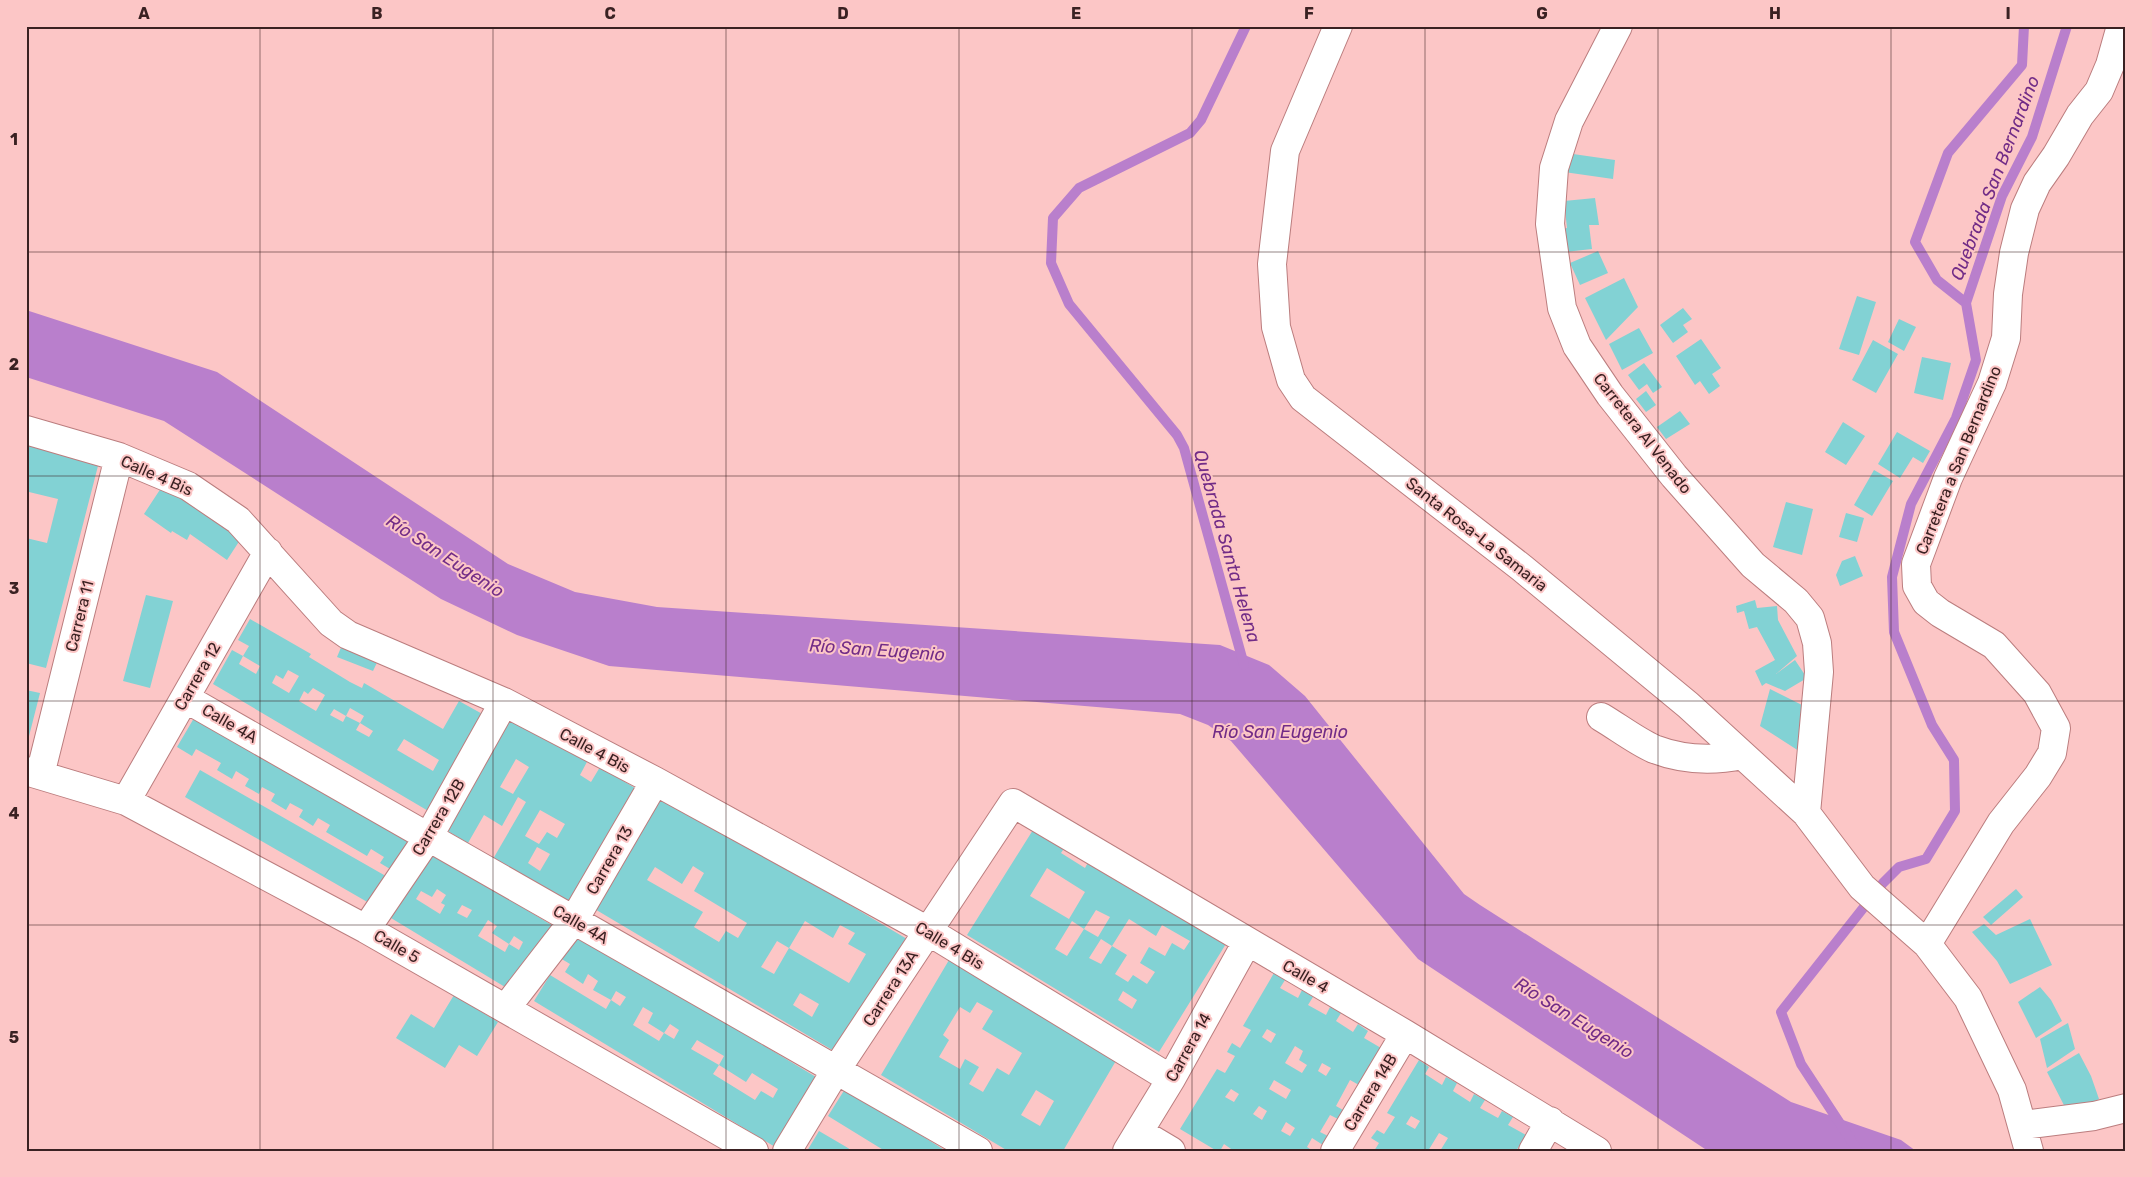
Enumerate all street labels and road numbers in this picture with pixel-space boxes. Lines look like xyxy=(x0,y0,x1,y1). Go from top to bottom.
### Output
street label: Carretera a San Bernardino xyxy=(1912,363,2005,557)
street label: Carretera Al Venado xyxy=(1590,369,1696,497)
street label: Calle 4 Bis xyxy=(118,451,196,500)
street label: Santa Rosa-La Samaria xyxy=(1402,473,1551,595)
street label: Carrera 11 xyxy=(61,578,98,654)
street label: Carrera 12 xyxy=(170,639,225,714)
street label: Calle 4A xyxy=(199,700,261,747)
street label: Calle 4 Bis xyxy=(556,724,633,777)
street label: Carrera 12B xyxy=(408,775,469,859)
street label: Carrera 13 xyxy=(582,823,637,898)
street label: Calle 4A xyxy=(550,901,612,948)
street label: Calle 4 Bis xyxy=(912,918,988,973)
street label: Calle 5 xyxy=(370,926,423,967)
street label: Carrera 13A xyxy=(859,947,922,1030)
street label: Calle 4 xyxy=(1279,956,1332,997)
street label: Carrera 14 xyxy=(1162,1009,1215,1085)
street label: Carrera 14B xyxy=(1340,1050,1401,1134)

